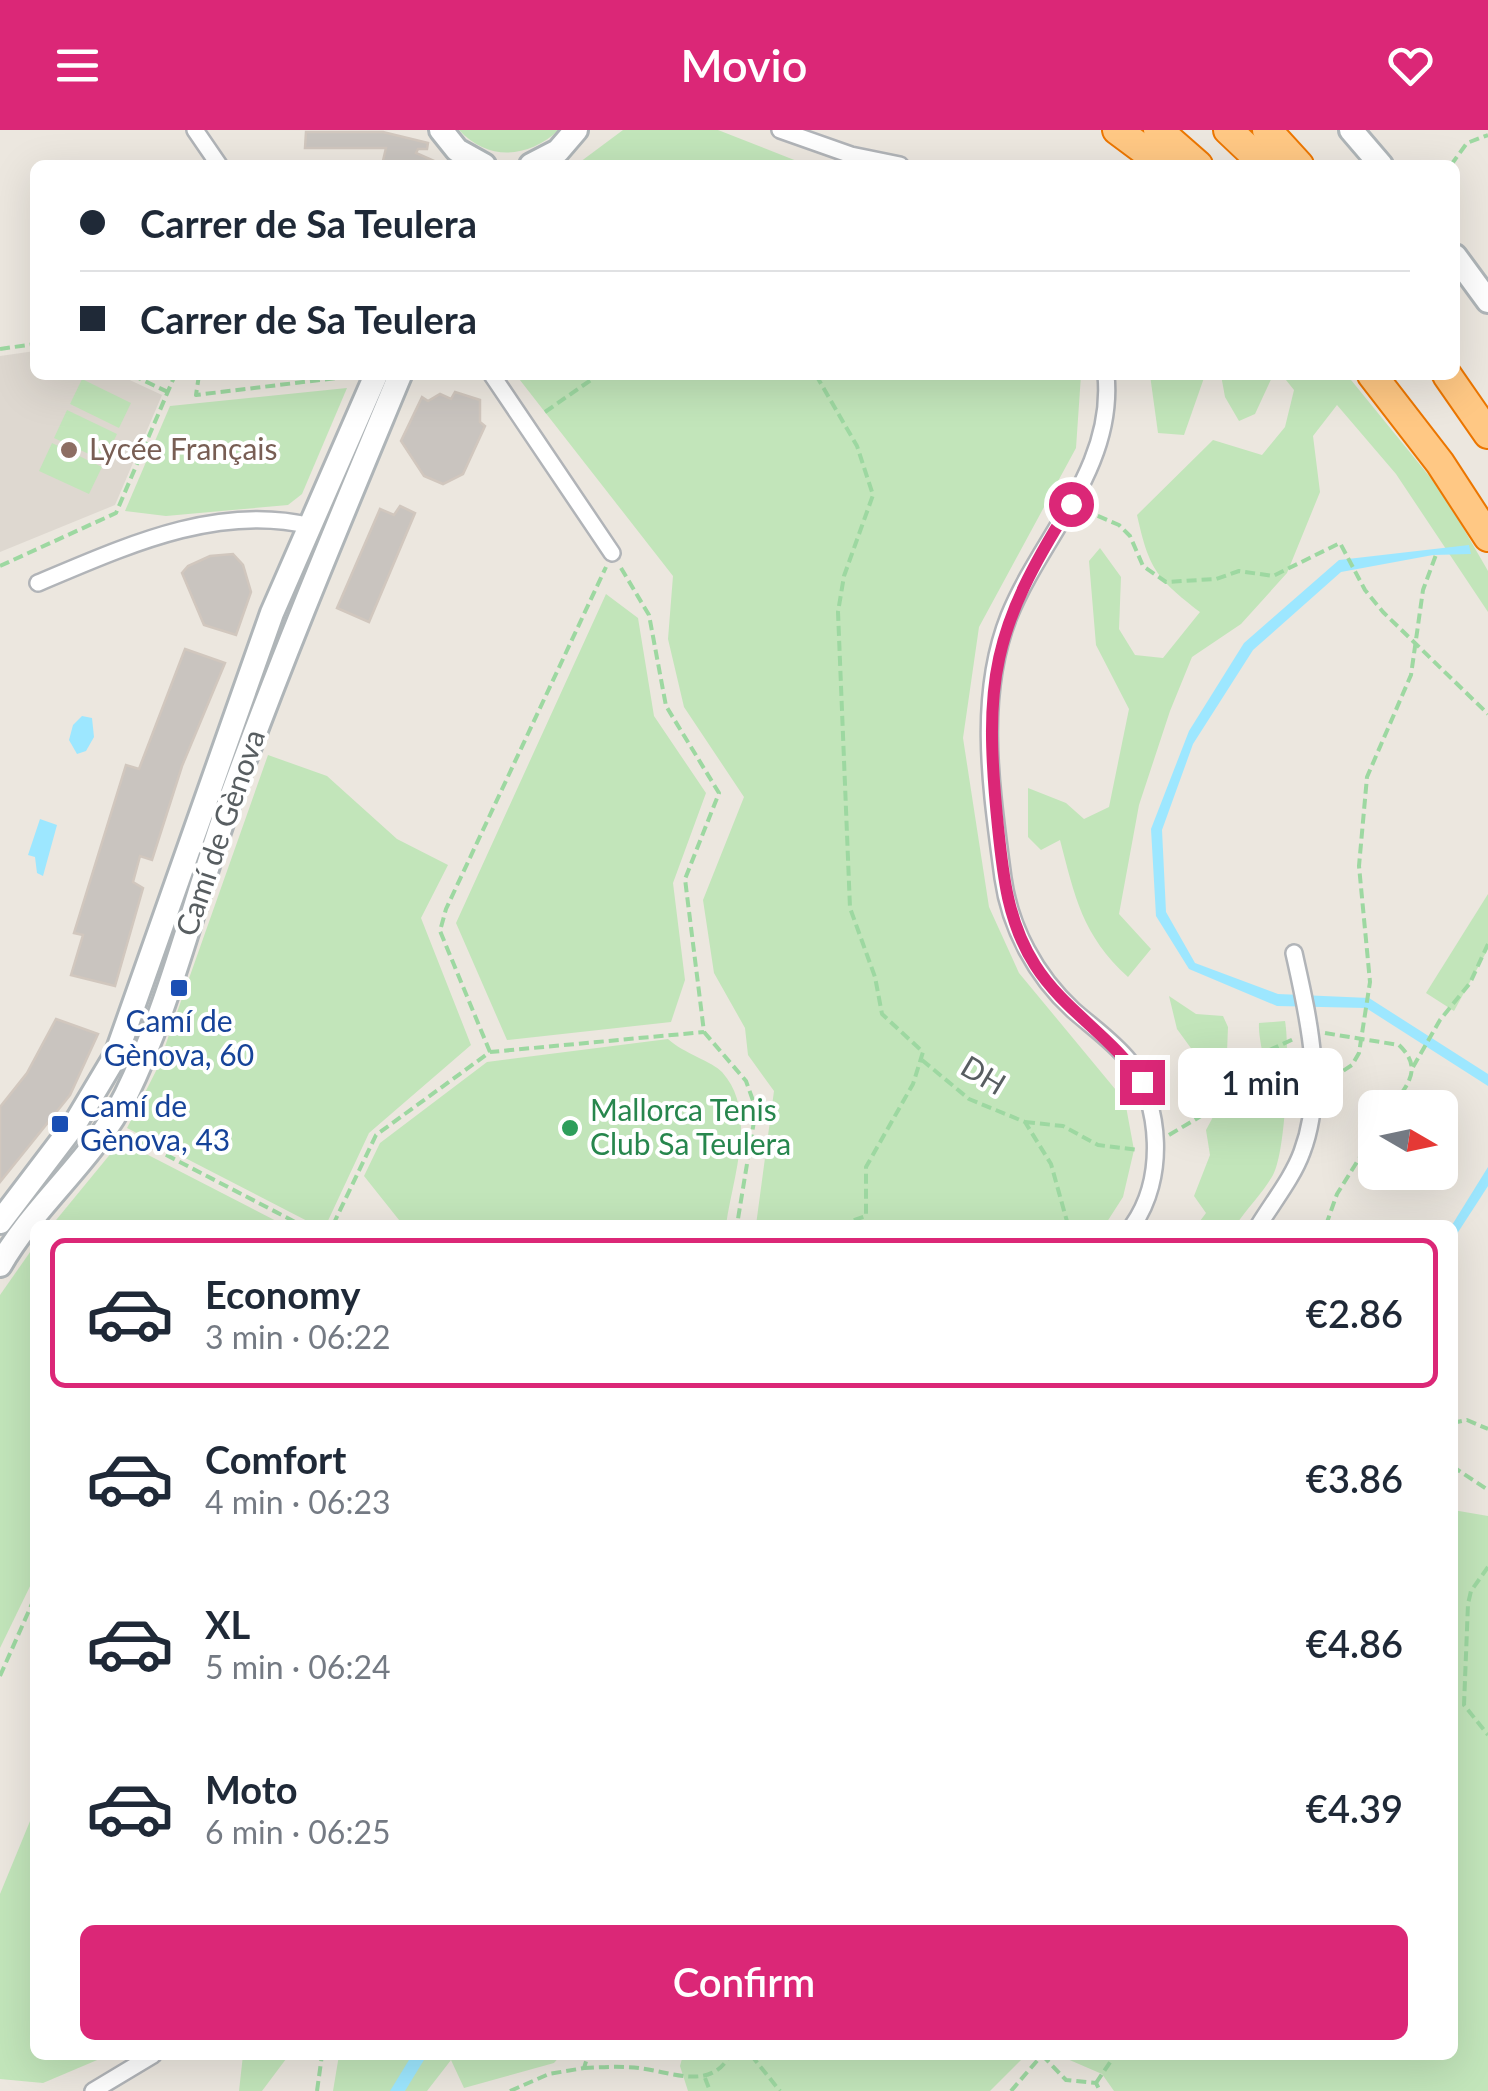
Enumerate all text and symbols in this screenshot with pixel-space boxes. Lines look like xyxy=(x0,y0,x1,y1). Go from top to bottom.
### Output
icon: menu xyxy=(50,38,105,93)
text: Movio xyxy=(681,38,807,92)
icon: heart xyxy=(1383,38,1438,93)
text: Carrer de Sa Teulera xyxy=(140,200,477,246)
text: Carrer de Sa Teulera xyxy=(140,296,477,342)
place label: Lycée Français xyxy=(89,430,278,466)
marker: Lycée Français xyxy=(58,439,80,461)
route start xyxy=(1049,482,1094,527)
street label: Camí de Gènova xyxy=(167,724,271,940)
marker: Camí de Gènova, 60 xyxy=(168,977,190,999)
place label: Camí de Gènova, 60 xyxy=(104,1002,254,1072)
street label: DH xyxy=(955,1047,1013,1101)
callout: 1 min xyxy=(1177,1047,1342,1117)
route end xyxy=(1120,1060,1165,1105)
text: 1 min xyxy=(1221,1063,1300,1102)
place label: Camí de Gènova, 43 xyxy=(80,1087,230,1157)
north arrow xyxy=(1358,1090,1458,1190)
map controls xyxy=(1358,1090,1458,1190)
place label: Mallorca Tenis Club Sa Teulera xyxy=(590,1091,791,1161)
marker: Camí de Gènova, 43 xyxy=(49,1113,71,1135)
marker: Mallorca Tenis Club Sa Teulera xyxy=(559,1117,581,1139)
icon: car xyxy=(85,1268,175,1358)
text: Economy xyxy=(205,1271,360,1317)
text: €2.86 xyxy=(1306,1290,1403,1336)
text: 3 min · 06:22 xyxy=(205,1317,391,1356)
icon: car xyxy=(85,1433,175,1523)
text: Comfort xyxy=(205,1436,346,1482)
text: €3.86 xyxy=(1306,1455,1403,1501)
text: 4 min · 06:23 xyxy=(205,1482,391,1521)
icon: car xyxy=(85,1598,175,1688)
text: XL xyxy=(205,1601,250,1647)
text: €4.86 xyxy=(1306,1620,1403,1666)
text: 5 min · 06:24 xyxy=(205,1647,391,1686)
icon: car xyxy=(85,1763,175,1853)
text: Moto xyxy=(205,1766,298,1812)
text: €4.39 xyxy=(1306,1785,1403,1831)
text: 6 min · 06:25 xyxy=(205,1812,391,1851)
button: Confirm xyxy=(80,1925,1408,2040)

